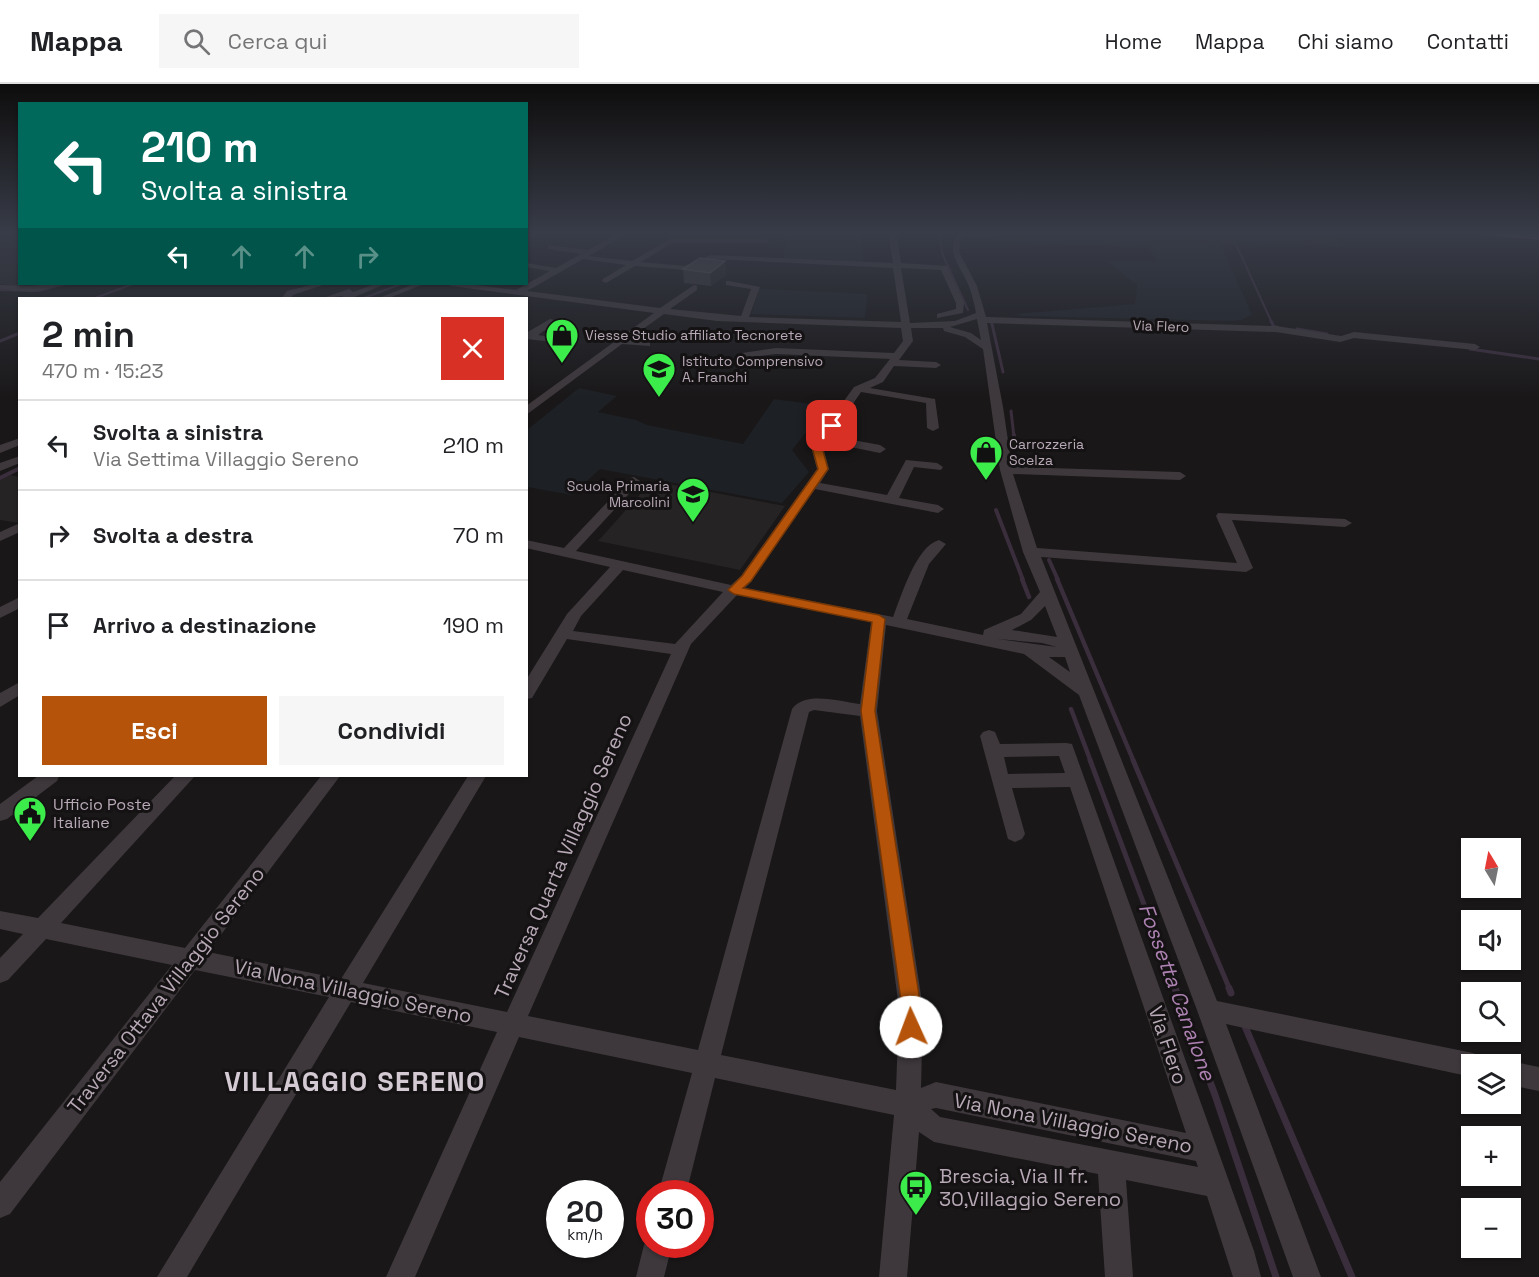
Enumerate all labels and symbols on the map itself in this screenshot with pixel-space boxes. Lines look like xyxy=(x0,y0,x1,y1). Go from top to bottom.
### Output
street label: Via Flero xyxy=(1132,316,1190,336)
shop icon: Viesse Studio affiliato Tecnorete xyxy=(544,317,580,364)
place label: Viesse Studio affiliato Tecnorete xyxy=(585,326,802,344)
school or university icon: Istituto Comprensivo A. Franchi xyxy=(641,351,677,398)
place label: Istituto Comprensivo A. Franchi xyxy=(682,352,823,386)
pin xyxy=(806,400,857,451)
shop icon: Carrozzeria Scelza xyxy=(968,434,1004,481)
place label: Carrozzeria Scelza xyxy=(1009,435,1084,469)
school or university icon: Scuola Primaria Marcolini xyxy=(675,476,711,523)
place label: Scuola Primaria Marcolini xyxy=(567,477,670,511)
street label: Traversa Quarta Villaggio Sereno xyxy=(488,709,638,1003)
place label: Ufficio Poste Italiane xyxy=(53,794,151,833)
public building icon: Ufficio Poste Italiane xyxy=(12,795,48,842)
north arrow xyxy=(1461,838,1521,898)
street label: Traversa Ottava Villaggio Sereno xyxy=(62,861,270,1119)
water label: Fossetta Canalone xyxy=(1133,900,1223,1086)
street label: Via Nona Villaggio Sereno xyxy=(232,953,474,1029)
position arrow xyxy=(879,995,943,1059)
street label: Via Flero xyxy=(1143,1002,1193,1088)
district label: VILLAGGIO SERENO xyxy=(224,1064,486,1099)
street label: Via Nona Villaggio Sereno xyxy=(952,1087,1194,1159)
place label: Brescia, Via II fr. 30,Villaggio Sereno xyxy=(939,1163,1121,1212)
bus stop icon: Brescia, Via II fr. 30,Villaggio Sereno xyxy=(898,1169,934,1216)
speed limit sign: 30 xyxy=(636,1180,714,1258)

